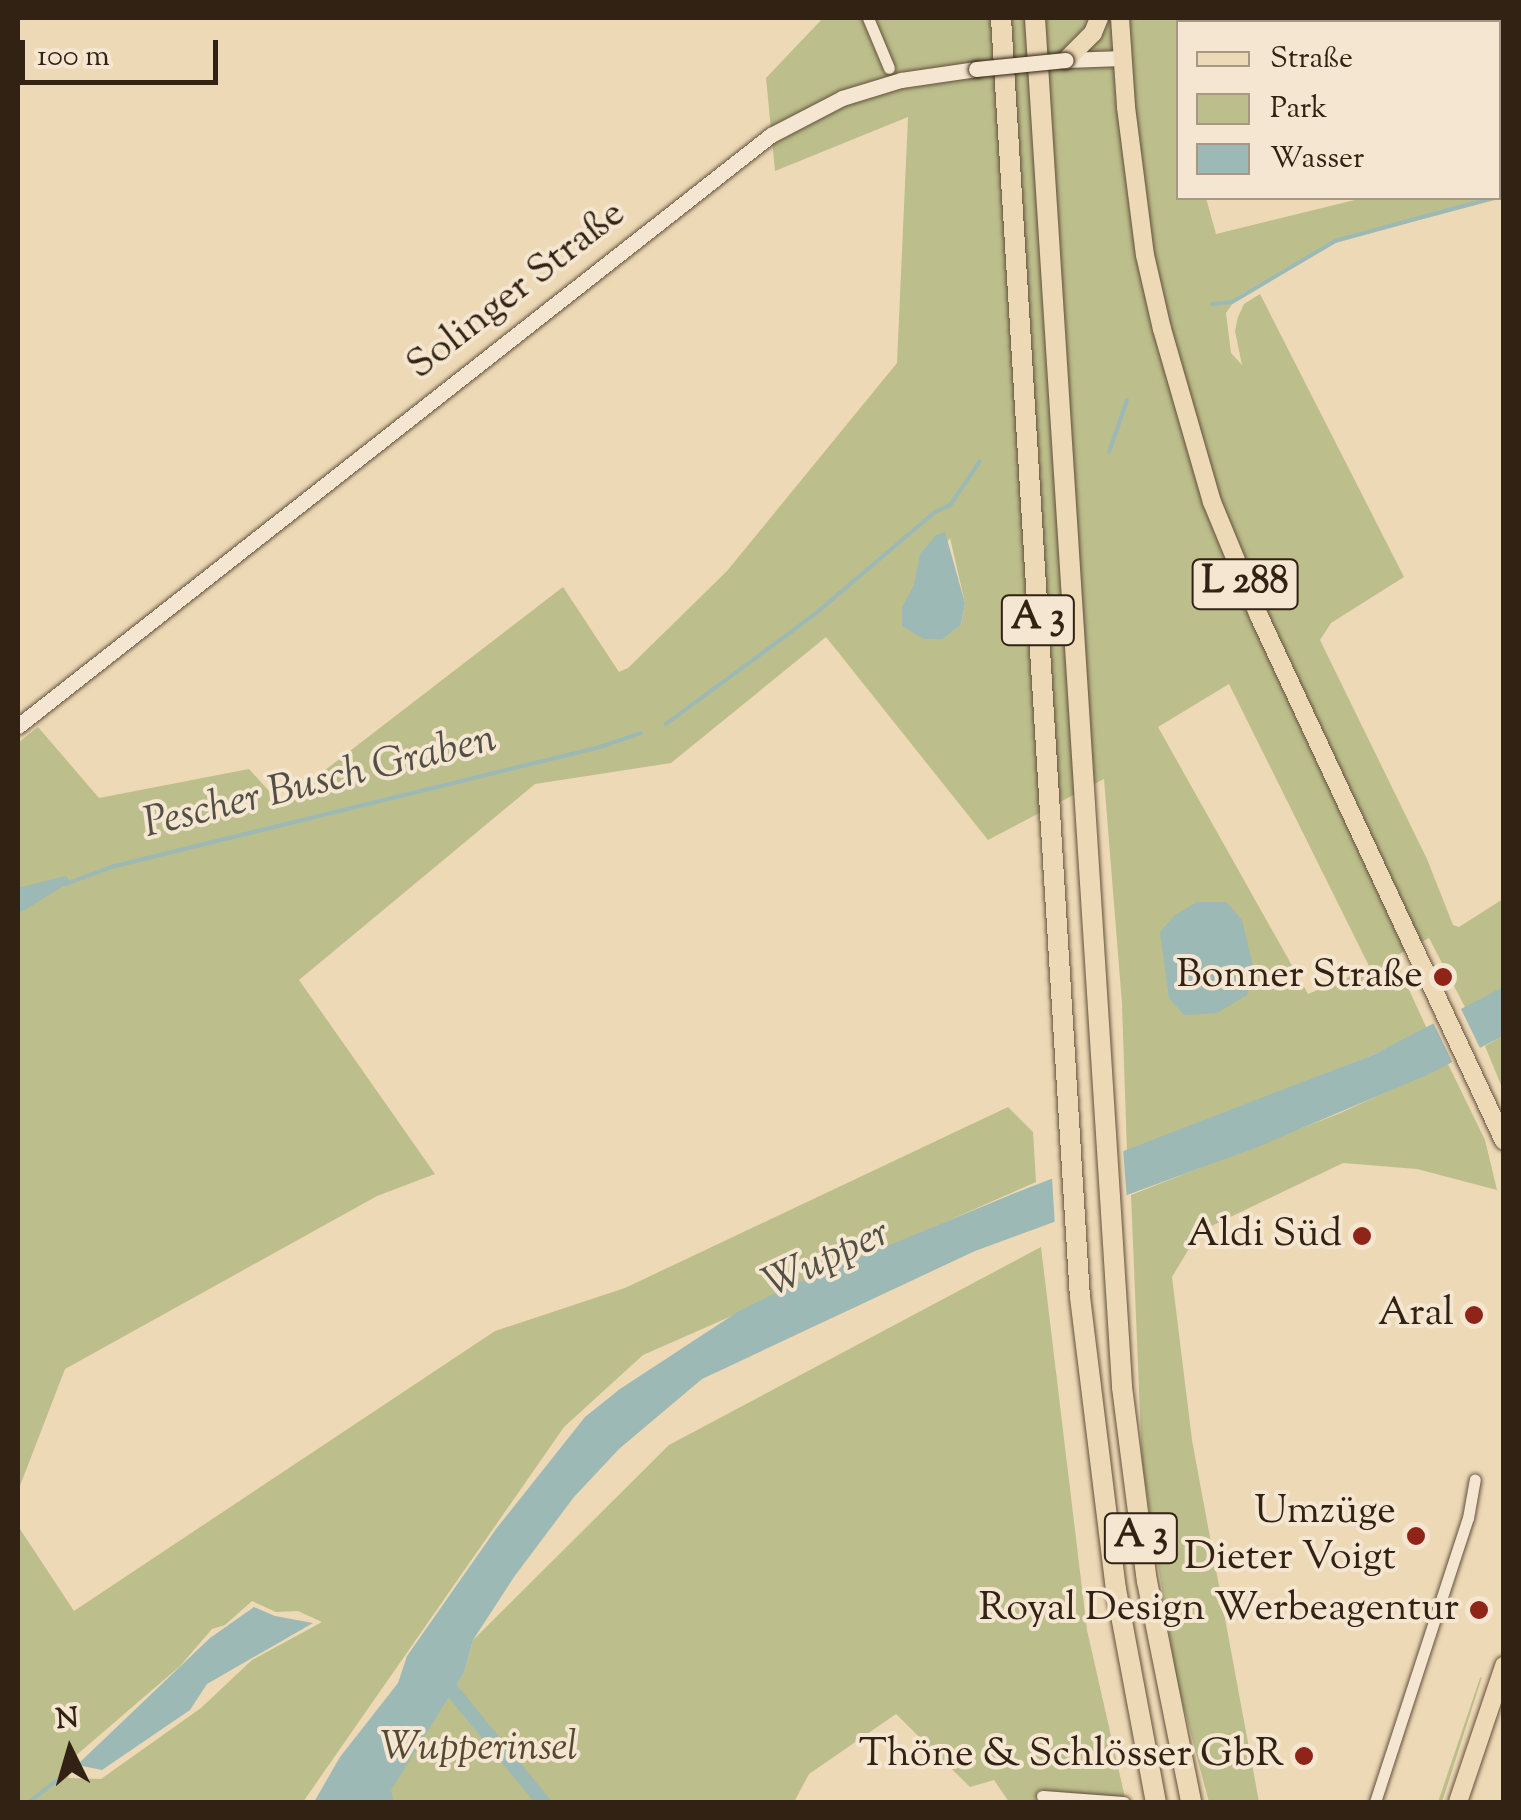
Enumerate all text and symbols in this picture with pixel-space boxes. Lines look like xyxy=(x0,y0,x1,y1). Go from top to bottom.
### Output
scale bar xyxy=(25,20,222,82)
legend xyxy=(1176,20,1501,200)
text: 100 m xyxy=(37,36,110,79)
text: Straße xyxy=(1270,38,1353,81)
text: Park xyxy=(1270,88,1327,131)
text: Wasser xyxy=(1270,138,1364,181)
street label: Solinger Straße xyxy=(398,191,636,391)
road number: L 288 xyxy=(1190,551,1300,617)
road number: A 3 xyxy=(1000,587,1076,653)
water label: Pescher Busch Graben xyxy=(138,715,502,851)
place label: Bonner Straße xyxy=(1176,953,1423,1001)
marker: Bonner Straße xyxy=(1432,966,1454,988)
water label: Wupper xyxy=(756,1209,898,1311)
place label: Aldi Süd xyxy=(1187,1212,1342,1260)
marker: Aldi Süd xyxy=(1351,1225,1373,1247)
place label: Aral xyxy=(1378,1291,1454,1339)
marker: Aral xyxy=(1463,1304,1485,1326)
place label: Umzüge Dieter Voigt xyxy=(1184,1489,1396,1583)
road number: A 3 xyxy=(1104,1505,1178,1571)
marker: Umzüge Dieter Voigt xyxy=(1405,1525,1427,1547)
place label: Royal Design Werbeagentur xyxy=(979,1586,1459,1634)
marker: Royal Design Werbeagentur xyxy=(1468,1599,1490,1621)
text: N xyxy=(54,1699,80,1741)
north arrow xyxy=(20,1700,120,1800)
park label: Wupperinsel xyxy=(380,1726,578,1774)
place label: Thöne & Schlösser GbR xyxy=(859,1732,1284,1780)
marker: Thöne & Schlösser GbR xyxy=(1293,1745,1315,1767)

